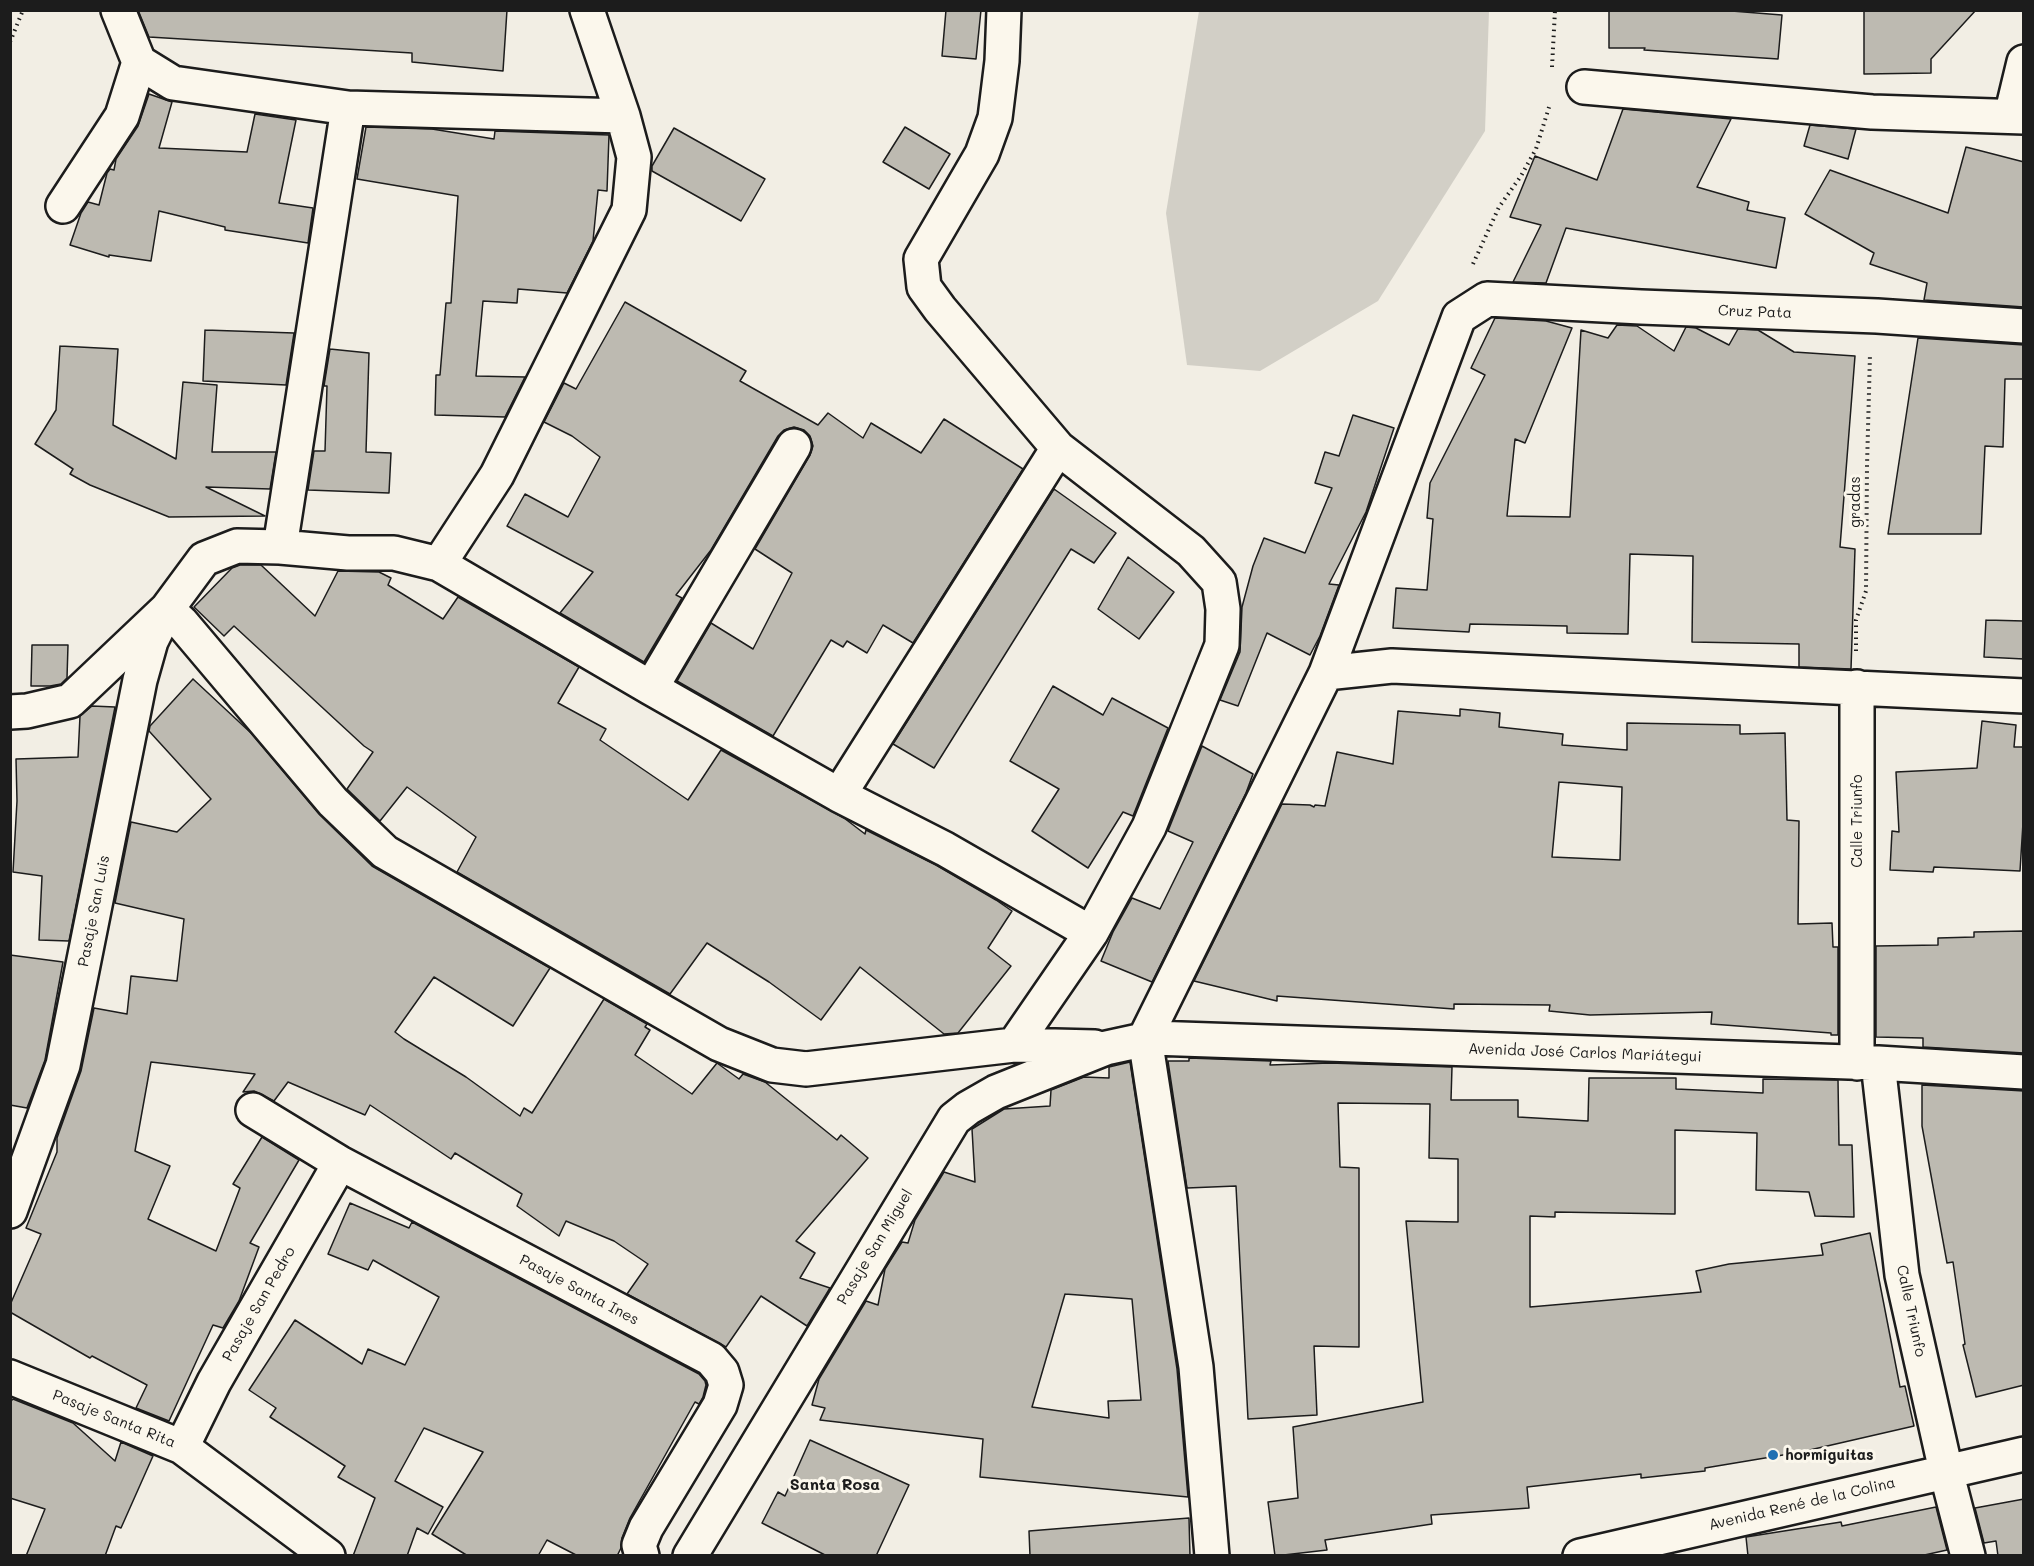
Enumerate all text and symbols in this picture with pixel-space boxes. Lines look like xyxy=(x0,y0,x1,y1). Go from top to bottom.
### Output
street label: Cruz Pata xyxy=(1718,302,1792,322)
street label: gradas xyxy=(1846,476,1864,528)
street label: Calle Triunfo xyxy=(1848,774,1866,868)
street label: Pasaje San Luis xyxy=(74,854,114,968)
street label: Avenida José Carlos Mariátegui xyxy=(1468,1040,1702,1066)
street label: Pasaje San Miguel xyxy=(833,1186,917,1308)
street label: Pasaje San Pedro xyxy=(219,1243,299,1365)
street label: Pasaje Santa Ines xyxy=(516,1251,642,1329)
street label: Calle Triunfo xyxy=(1892,1263,1930,1359)
street label: Pasaje Santa Rita xyxy=(50,1386,178,1452)
place label: hormiguitas xyxy=(1785,1446,1874,1464)
marker: hormiguitas xyxy=(1766,1448,1780,1462)
street label: Avenida René de la Colina xyxy=(1707,1474,1897,1534)
district label: Santa Rosa xyxy=(790,1475,880,1495)

